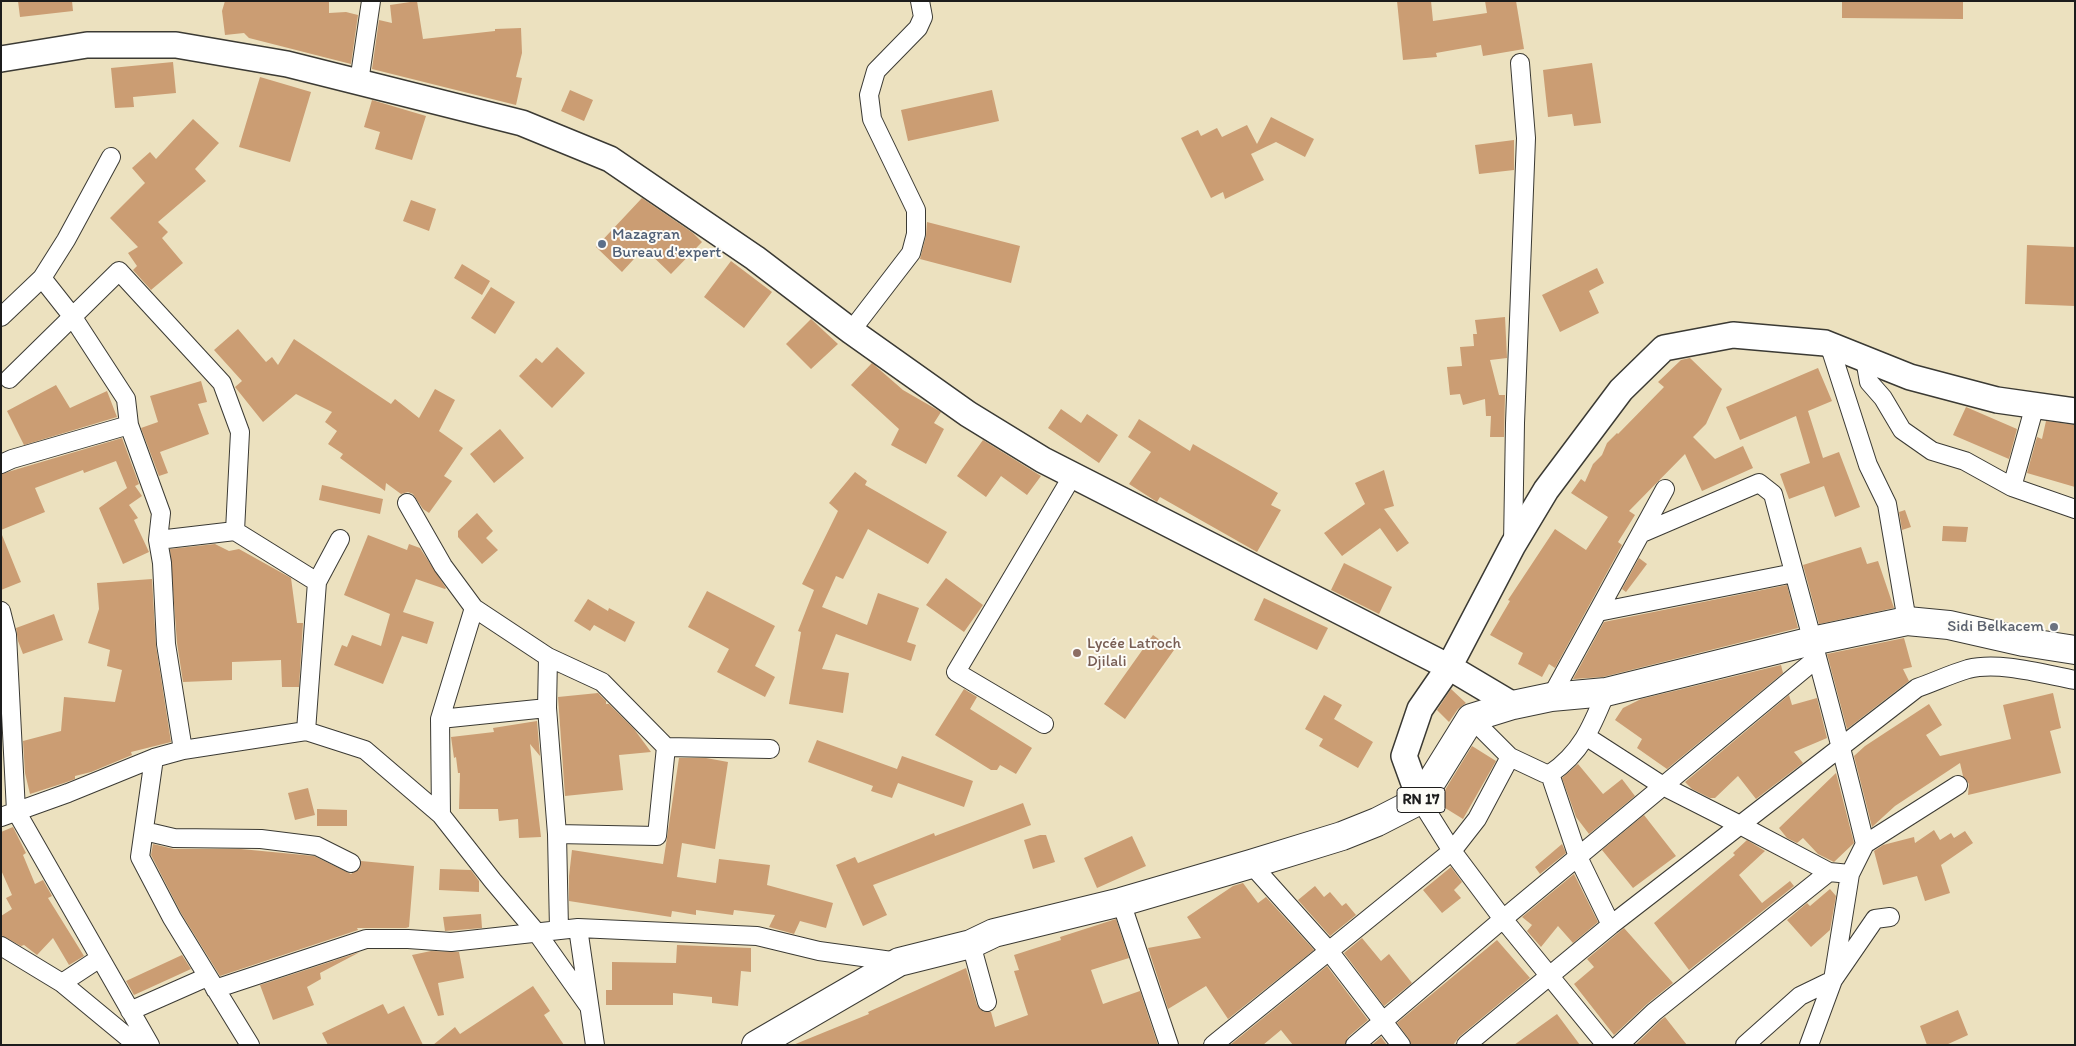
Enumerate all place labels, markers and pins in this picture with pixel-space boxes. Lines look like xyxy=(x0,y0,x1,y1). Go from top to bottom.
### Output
place label: Mazagran Bureau d'expert xyxy=(612,225,721,263)
marker: Mazagran Bureau d'expert xyxy=(596,238,608,250)
place label: Sidi Belkacem xyxy=(1947,617,2044,637)
marker: Sidi Belkacem xyxy=(2048,621,2060,633)
place label: Lycée Latroch Djilali xyxy=(1087,634,1181,672)
marker: Lycée Latroch Djilali xyxy=(1071,647,1083,659)

